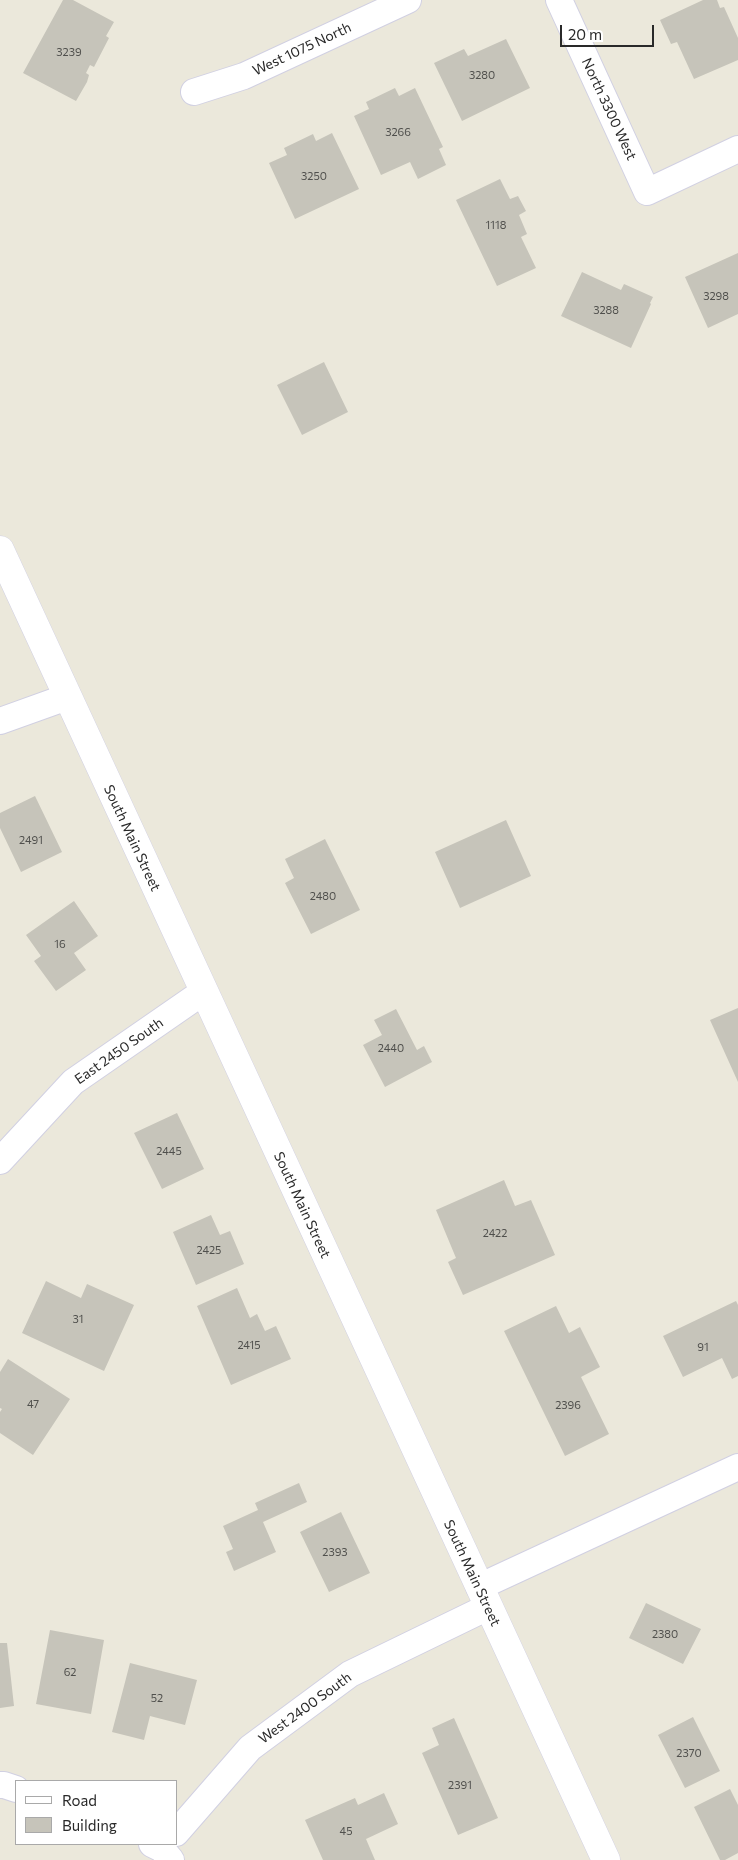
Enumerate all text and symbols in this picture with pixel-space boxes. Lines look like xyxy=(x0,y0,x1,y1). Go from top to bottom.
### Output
scale bar xyxy=(563,15,657,47)
street label: West 1075 North xyxy=(250,19,354,79)
text: 20 m xyxy=(568,25,602,43)
house number: 3239 xyxy=(56,45,82,59)
street label: North 3300 West xyxy=(578,55,640,163)
house number: 3280 xyxy=(469,68,495,82)
house number: 3266 xyxy=(385,125,411,139)
house number: 3250 xyxy=(301,169,327,183)
house number: 1118 xyxy=(486,218,506,232)
house number: 3298 xyxy=(703,289,729,303)
house number: 3288 xyxy=(593,303,619,317)
street label: South Main Street xyxy=(100,782,164,894)
house number: 2491 xyxy=(19,833,43,847)
house number: 2480 xyxy=(310,889,336,903)
house number: 16 xyxy=(54,937,66,951)
street label: East 2450 South xyxy=(71,1014,167,1088)
house number: 2440 xyxy=(378,1041,404,1055)
house number: 2445 xyxy=(156,1144,182,1158)
street label: South Main Street xyxy=(270,1149,334,1261)
house number: 2422 xyxy=(483,1226,507,1240)
house number: 2425 xyxy=(197,1243,221,1257)
house number: 31 xyxy=(73,1312,83,1326)
house number: 2415 xyxy=(237,1338,261,1352)
house number: 91 xyxy=(697,1340,709,1354)
house number: 47 xyxy=(27,1397,39,1411)
house number: 2396 xyxy=(555,1398,581,1412)
street label: South Main Street xyxy=(440,1517,504,1629)
house number: 2393 xyxy=(322,1545,348,1559)
house number: 2380 xyxy=(652,1627,678,1641)
house number: 62 xyxy=(64,1665,76,1679)
street label: West 2400 South xyxy=(255,1669,355,1747)
house number: 52 xyxy=(151,1691,163,1705)
house number: 2370 xyxy=(676,1746,702,1760)
house number: 2391 xyxy=(448,1778,472,1792)
legend xyxy=(15,1780,178,1845)
text: Road xyxy=(62,1791,97,1809)
text: Building xyxy=(62,1816,117,1834)
house number: 45 xyxy=(340,1824,352,1838)

